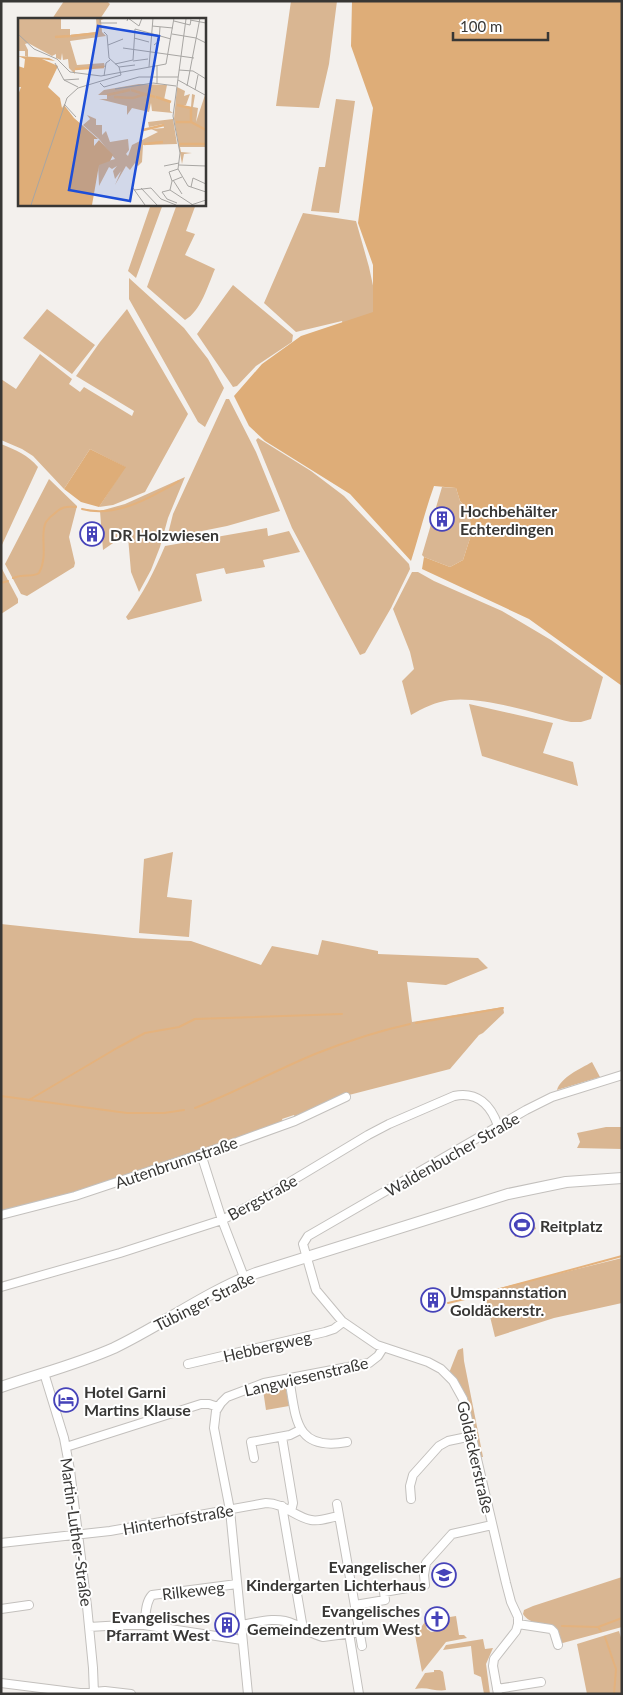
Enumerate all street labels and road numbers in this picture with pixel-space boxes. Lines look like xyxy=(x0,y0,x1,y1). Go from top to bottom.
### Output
street label: Waldenbucher Straße xyxy=(382,1108,522,1200)
street label: Autenbrunnstraße xyxy=(112,1132,240,1192)
street label: Bergstraße xyxy=(224,1170,300,1224)
street label: Tübinger Straße xyxy=(151,1268,257,1334)
street label: Hebbergweg xyxy=(221,1327,313,1365)
street label: Langwiesenstraße xyxy=(242,1353,370,1399)
street label: Goldäckerstraße xyxy=(454,1399,498,1515)
street label: Martin-Luther-Straße xyxy=(57,1457,97,1607)
street label: Hinterhofstraße xyxy=(121,1500,235,1538)
street label: Rilkeweg xyxy=(161,1577,225,1603)

